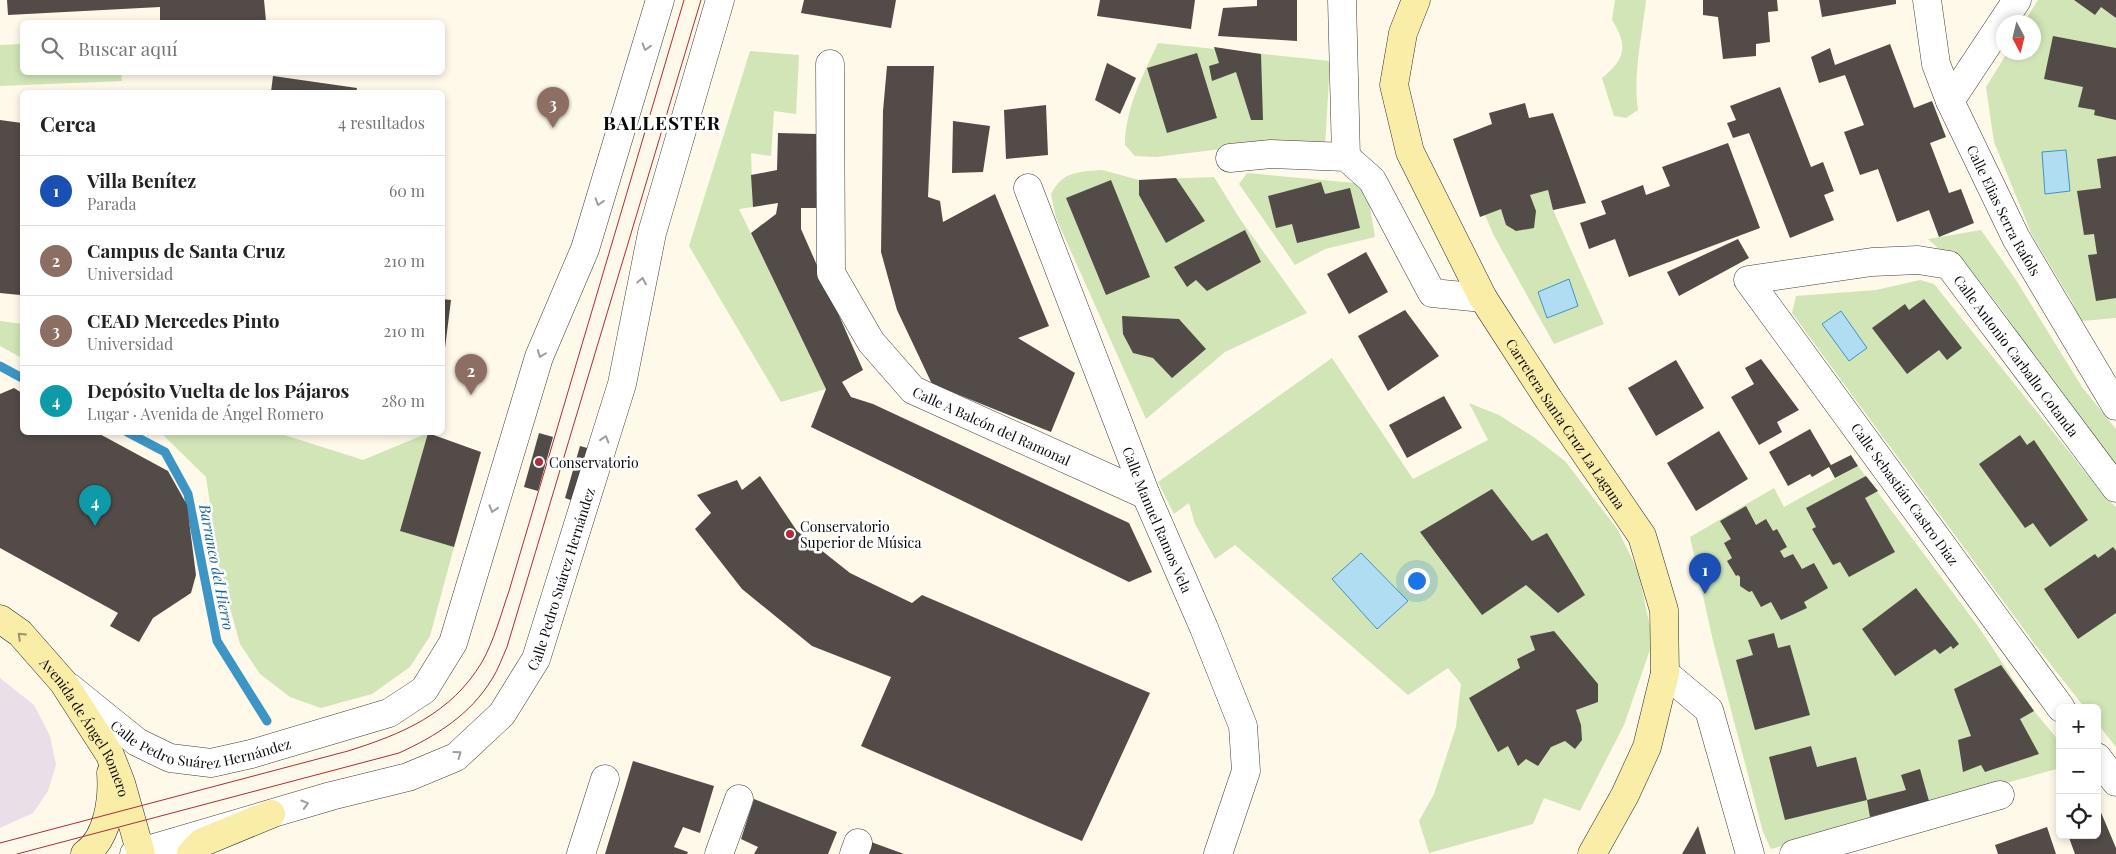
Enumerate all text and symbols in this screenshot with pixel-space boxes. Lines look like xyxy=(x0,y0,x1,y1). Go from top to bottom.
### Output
north arrow xyxy=(1996,15,2041,60)
search box xyxy=(20,20,445,75)
icon: search xyxy=(38,34,66,62)
text: Buscar aquí xyxy=(78,35,178,61)
one-way arrow xyxy=(642,42,652,50)
pin: 3 xyxy=(537,87,569,128)
text: Cerca xyxy=(40,109,96,137)
district label: BALLESTER xyxy=(603,109,721,135)
text: 4 resultados xyxy=(338,112,425,133)
street label: Calle Elias Serra Rafols xyxy=(1963,142,2046,279)
text: Villa Benítez xyxy=(87,167,196,193)
text: 1 xyxy=(53,180,59,201)
text: 60 m xyxy=(389,180,425,201)
text: Parada xyxy=(87,193,137,214)
one-way arrow xyxy=(595,198,605,206)
text: Campus de Santa Cruz xyxy=(87,237,285,263)
text: 2 xyxy=(52,250,60,271)
text: 210 m xyxy=(384,250,425,271)
text: Universidad xyxy=(87,263,173,284)
street label: Calle Antonio Carballo Cotanda xyxy=(1950,271,2084,440)
one-way arrow xyxy=(637,276,647,285)
text: CEAD Mercedes Pinto xyxy=(87,307,280,333)
text: 3 xyxy=(52,320,60,341)
text: 210 m xyxy=(384,320,425,341)
text: Universidad xyxy=(87,333,173,354)
street label: Carretera Santa Cruz La Laguna xyxy=(1502,335,1630,513)
one-way arrow xyxy=(537,349,547,358)
pin: 2 xyxy=(455,354,487,395)
text: Depósito Vuelta de los Pájaros xyxy=(87,377,349,403)
street label: Calle A Balcón del Ramonal xyxy=(910,382,1074,469)
text: 4 xyxy=(52,390,60,411)
text: 280 m xyxy=(381,390,425,411)
text: Lugar · Avenida de Ángel Romero xyxy=(87,403,324,424)
street label: Calle Sebastián Castro Díaz xyxy=(1847,419,1963,569)
one-way arrow xyxy=(599,435,609,443)
street label: Calle Manuel Ramos Vela xyxy=(1119,444,1197,596)
place label: Conservatorio xyxy=(549,453,639,472)
marker: Conservatorio xyxy=(533,456,545,468)
pin: 4 xyxy=(79,485,111,526)
street label: Calle Pedro Suárez Hernández xyxy=(522,485,599,674)
water label: Barranco del Hierro xyxy=(195,501,239,632)
one-way arrow xyxy=(489,504,499,513)
place label: Conservatorio Superior de Música xyxy=(800,517,921,552)
marker: Conservatorio Superior de Música xyxy=(784,528,796,540)
pin: 1 xyxy=(1689,553,1721,594)
your location xyxy=(1404,568,1430,594)
one-way arrow xyxy=(18,633,27,642)
street label: Avenida de Ángel Romero xyxy=(35,652,134,799)
map controls xyxy=(2056,704,2101,839)
button: + xyxy=(2056,704,2101,749)
street label: Calle Pedro Suárez Hernández xyxy=(107,715,293,773)
button: − xyxy=(2056,749,2101,794)
one-way arrow xyxy=(452,751,462,760)
button: locate xyxy=(2056,794,2101,839)
one-way arrow xyxy=(300,799,308,809)

